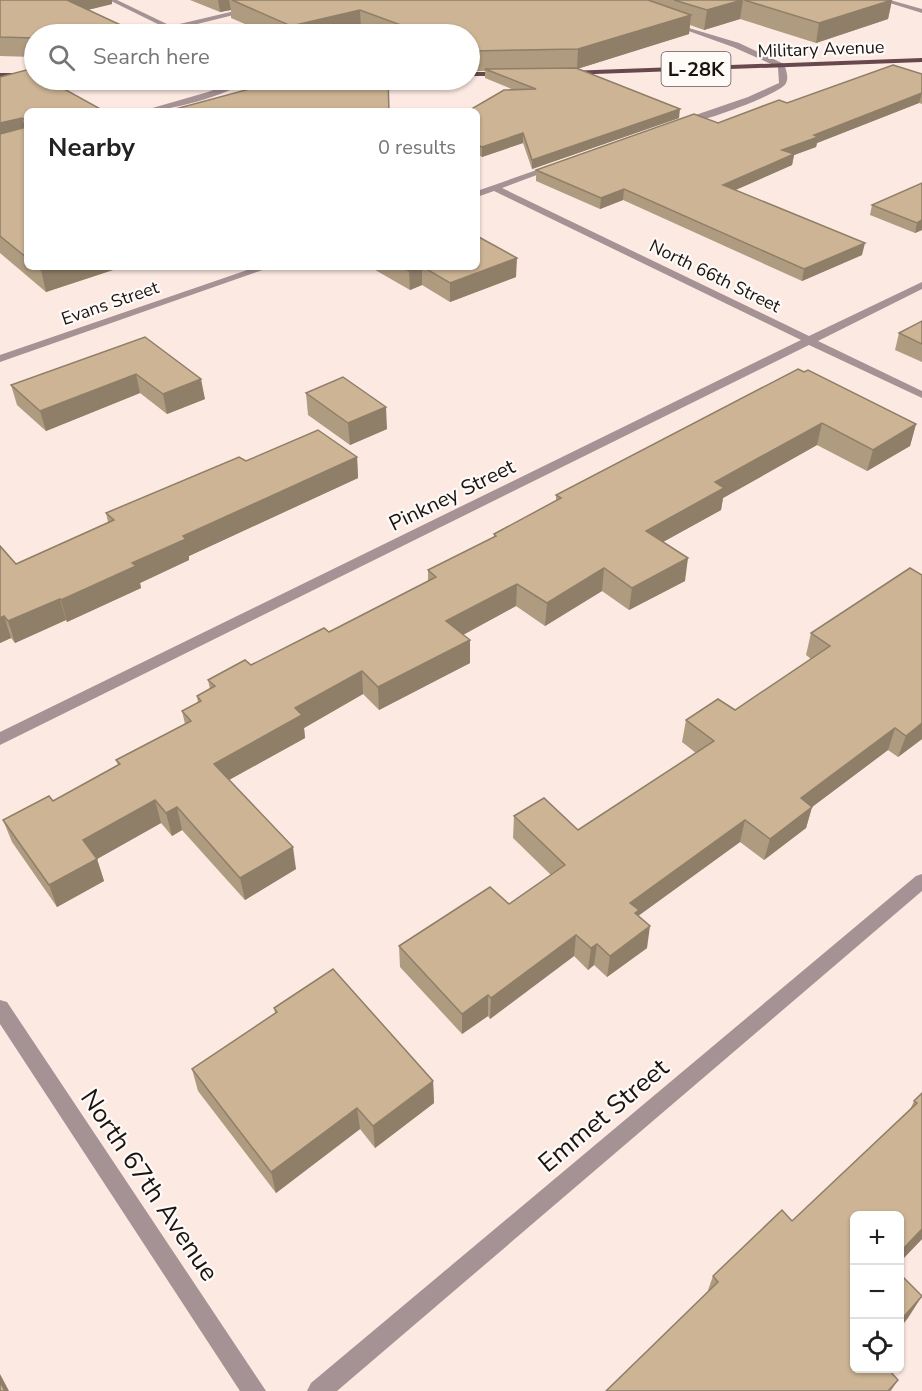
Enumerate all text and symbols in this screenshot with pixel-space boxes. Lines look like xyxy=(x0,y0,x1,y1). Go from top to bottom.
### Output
search box xyxy=(24,24,480,90)
street label: Military Avenue xyxy=(757,35,885,63)
icon: search xyxy=(45,41,78,74)
text: Search here xyxy=(93,42,210,72)
road number: L-28K xyxy=(662,52,730,86)
text: Nearby xyxy=(48,130,135,165)
text: 0 results xyxy=(378,134,456,161)
street label: North 66th Street xyxy=(645,234,785,318)
street label: Evans Street xyxy=(58,275,163,331)
street label: Pinkney Street xyxy=(384,452,520,538)
street label: Emmet Street xyxy=(531,1050,677,1180)
street label: North 67th Avenue xyxy=(72,1082,227,1288)
map controls xyxy=(850,1211,904,1373)
button: + xyxy=(850,1211,904,1265)
button: − xyxy=(850,1265,904,1319)
button: locate xyxy=(850,1319,904,1373)

